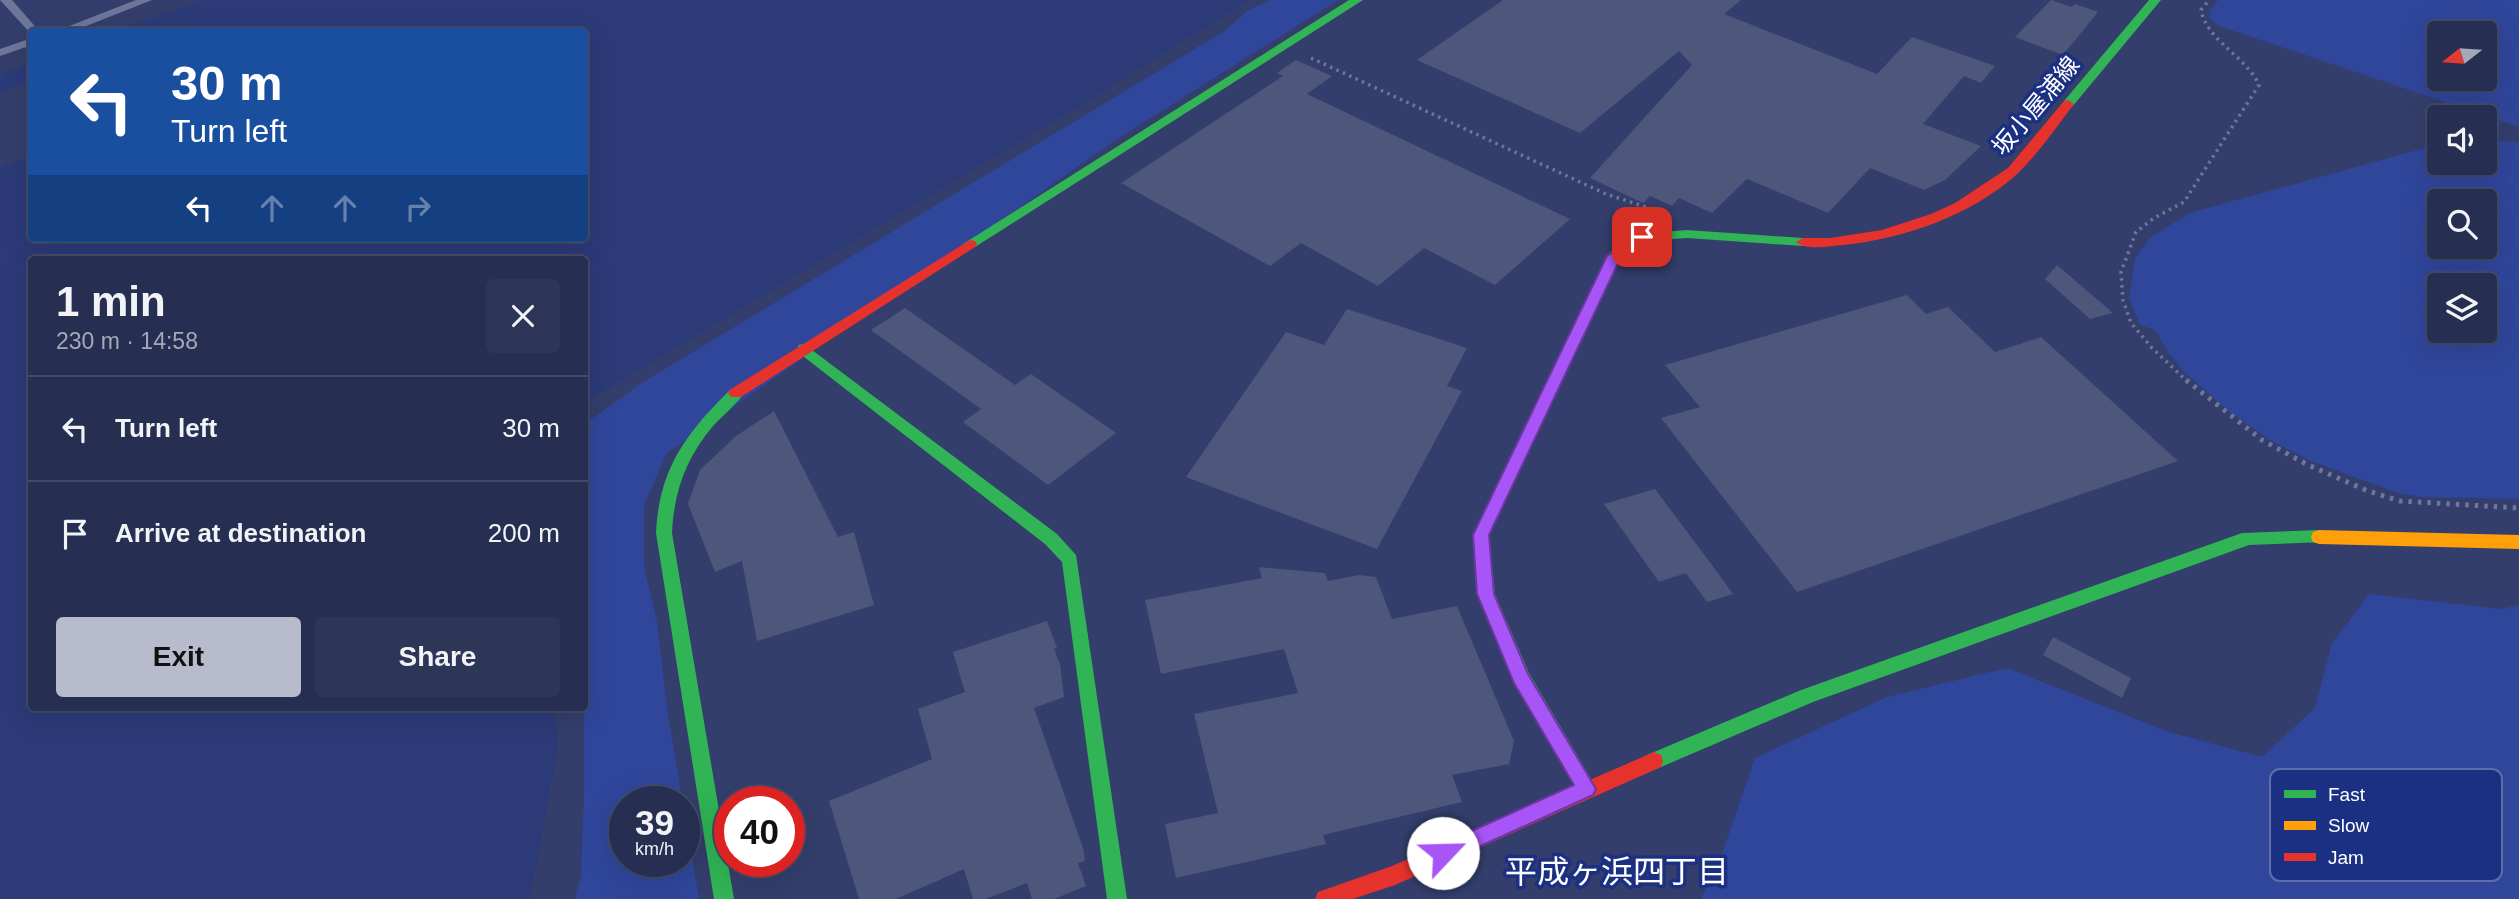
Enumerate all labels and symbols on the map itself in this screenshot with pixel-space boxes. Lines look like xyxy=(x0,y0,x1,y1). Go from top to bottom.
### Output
north arrow xyxy=(2427,21,2497,91)
street label: 坂小屋浦線 xyxy=(1987,51,2085,160)
pin xyxy=(1612,207,1672,267)
legend xyxy=(2270,769,2502,881)
text: Fast xyxy=(2328,784,2366,805)
speed limit sign: 40 xyxy=(714,786,805,877)
text: Slow xyxy=(2328,815,2369,836)
position arrow xyxy=(1406,816,1480,890)
text: Jam xyxy=(2328,847,2364,868)
district label: 平成ヶ浜四丁目 xyxy=(1505,854,1729,890)

